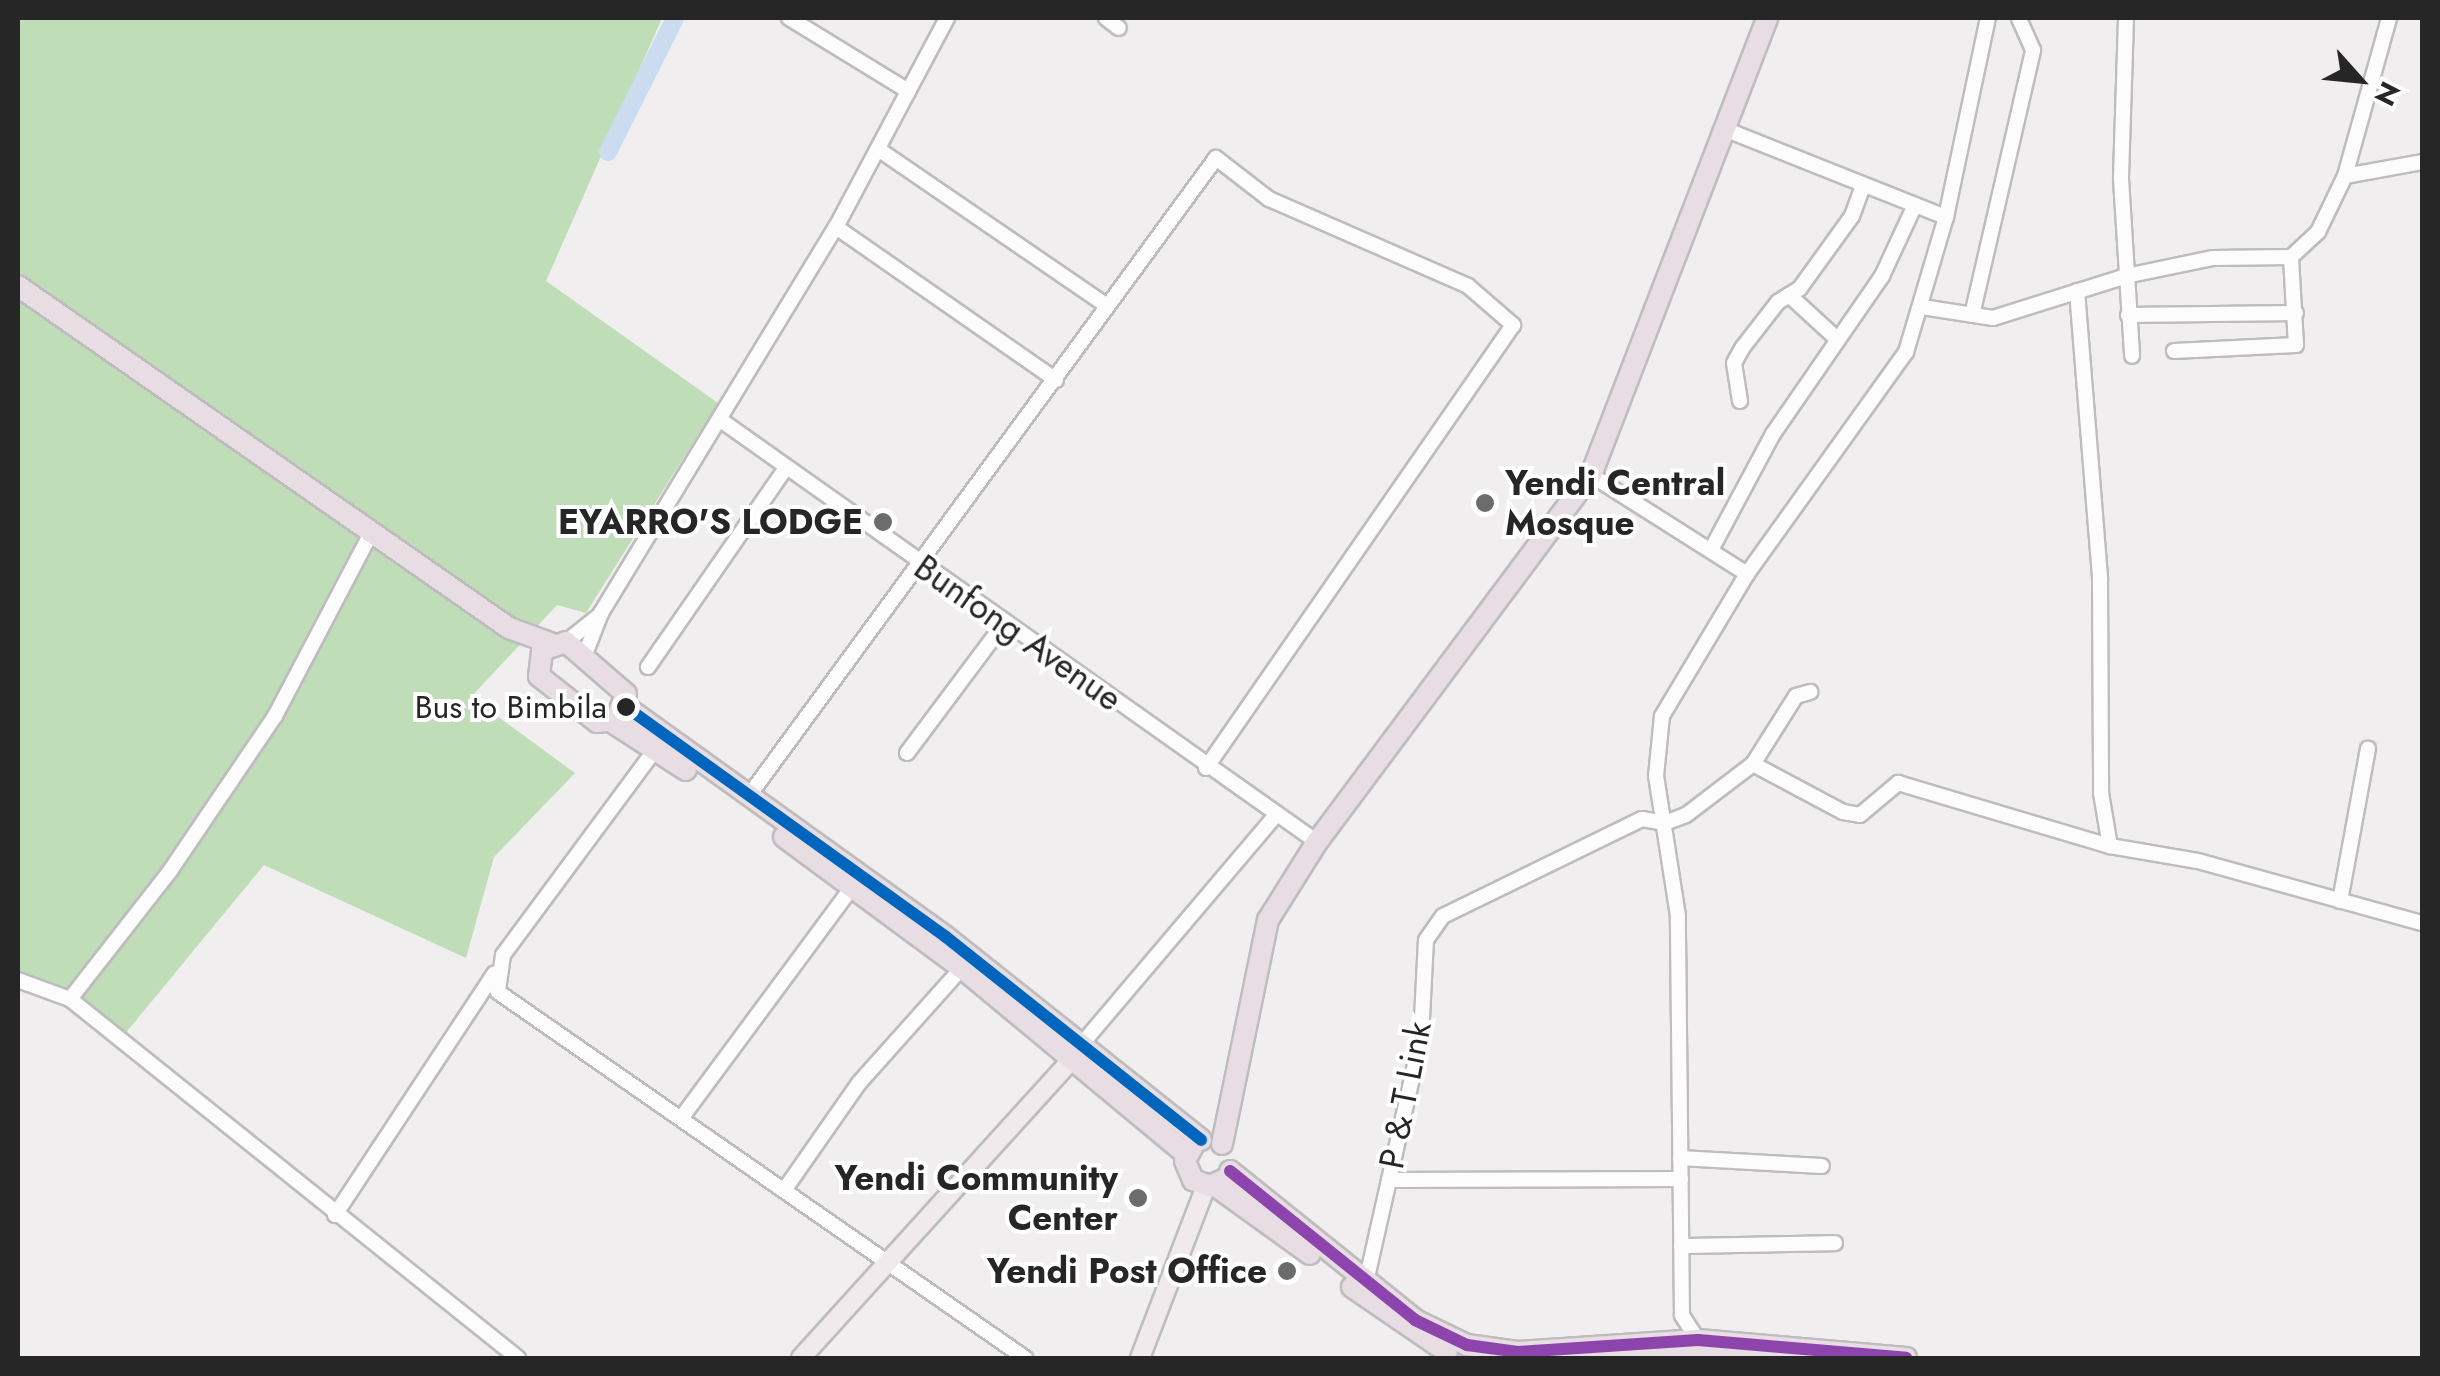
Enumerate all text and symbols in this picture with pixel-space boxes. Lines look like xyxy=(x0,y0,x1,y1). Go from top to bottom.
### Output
north arrow xyxy=(2310,30,2410,130)
text: N xyxy=(2364,75,2410,113)
place label: Yendi Central Mosque xyxy=(1505,462,1725,544)
marker: Yendi Central Mosque xyxy=(1474,492,1496,514)
place label: EYARRO'S LODGE xyxy=(558,501,863,543)
marker: EYARRO'S LODGE xyxy=(872,511,894,533)
street label: Bunfong Avenue xyxy=(906,546,1130,720)
place label: Bus to Bimbila xyxy=(415,688,607,726)
marker: Bus to Bimbila xyxy=(616,697,636,717)
street label: P & T Link xyxy=(1370,1018,1440,1172)
place label: Yendi Community Center xyxy=(835,1157,1118,1239)
marker: Yendi Community Center xyxy=(1127,1187,1149,1209)
place label: Yendi Post Office xyxy=(987,1250,1267,1292)
marker: Yendi Post Office xyxy=(1276,1260,1298,1282)

